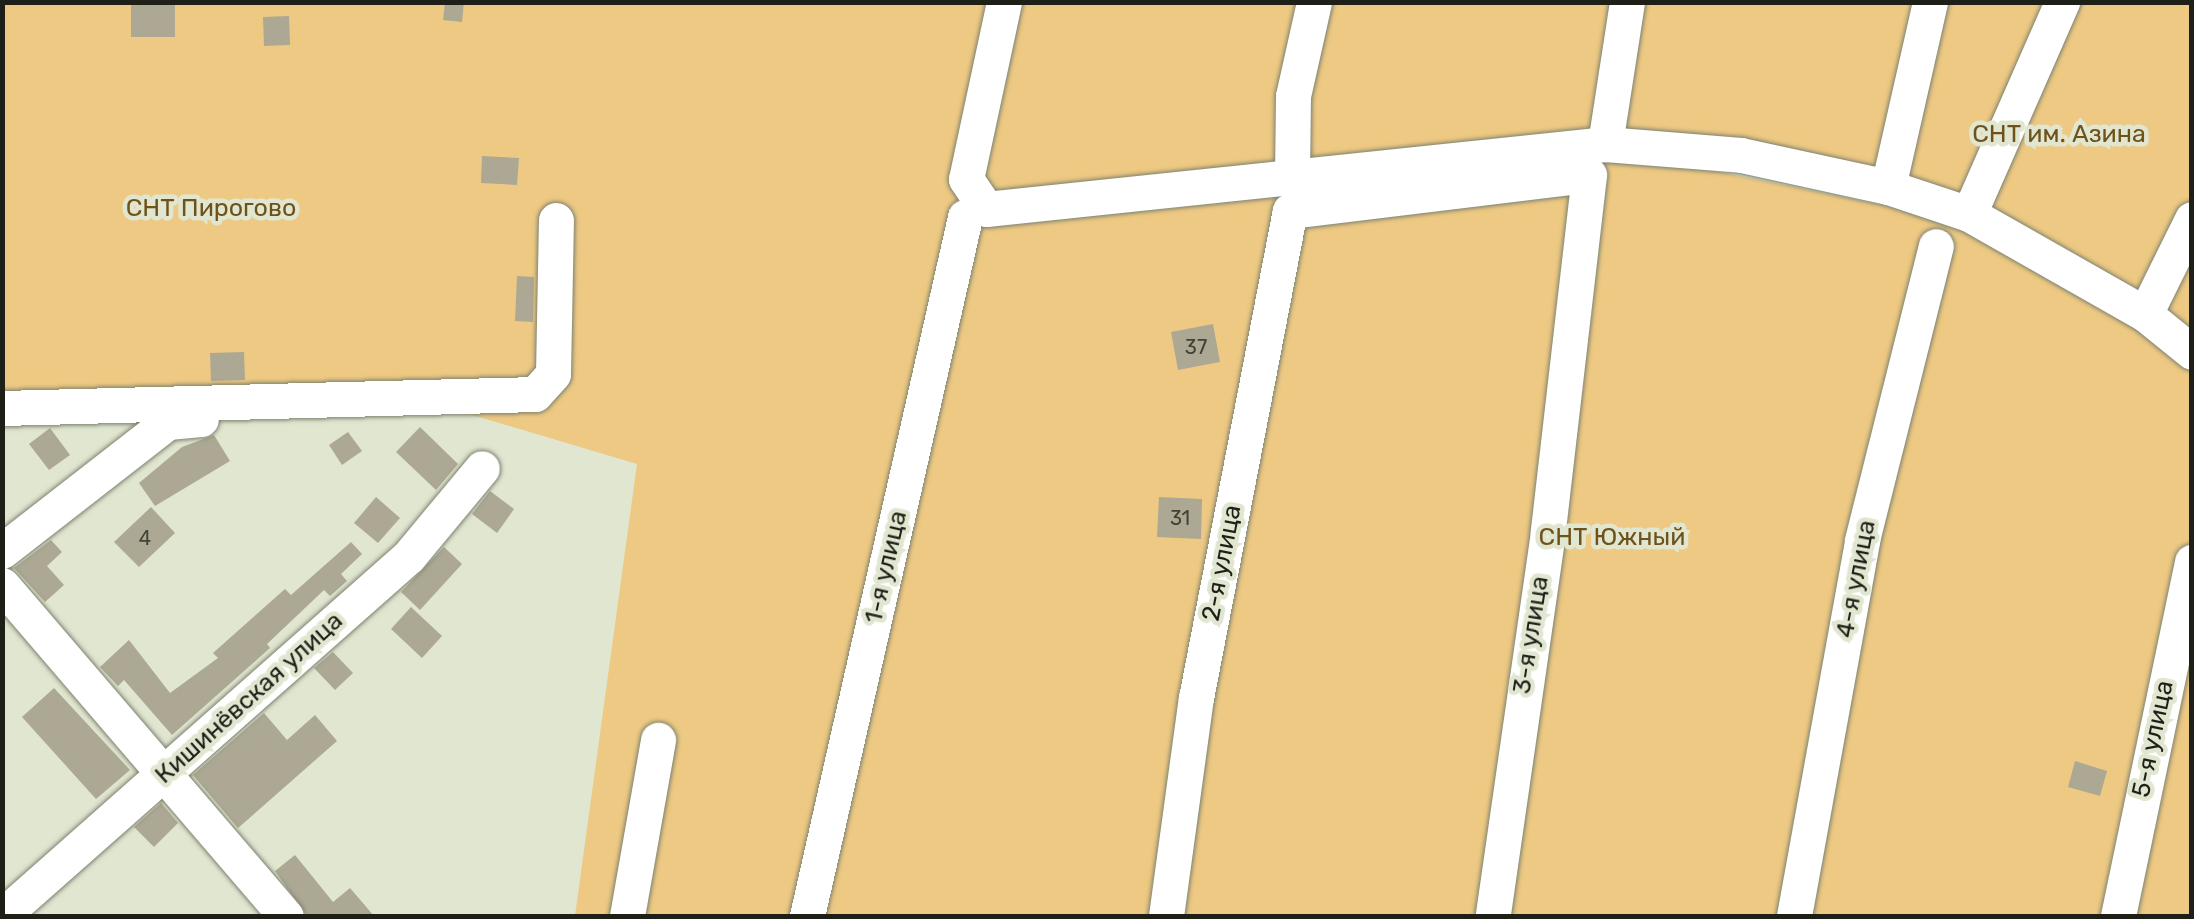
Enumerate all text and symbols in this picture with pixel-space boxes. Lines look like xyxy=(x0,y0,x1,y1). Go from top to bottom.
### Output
park label: СНТ им. Азина xyxy=(1972,119,2146,149)
park label: СНТ Пирогово xyxy=(126,193,296,223)
house number: 37 xyxy=(1185,335,1207,359)
street label: 2-я улица xyxy=(1196,502,1248,624)
house number: 31 xyxy=(1170,506,1190,530)
street label: 1-я улица xyxy=(859,508,913,626)
street label: 4-я улица xyxy=(1830,518,1882,640)
park label: СНТ Южный xyxy=(1539,522,1685,552)
house number: 4 xyxy=(139,526,151,550)
street label: 3-я улица xyxy=(1507,574,1555,696)
street label: Кишинёвская улица xyxy=(149,606,349,790)
street label: 5-я улица xyxy=(2126,678,2180,800)

